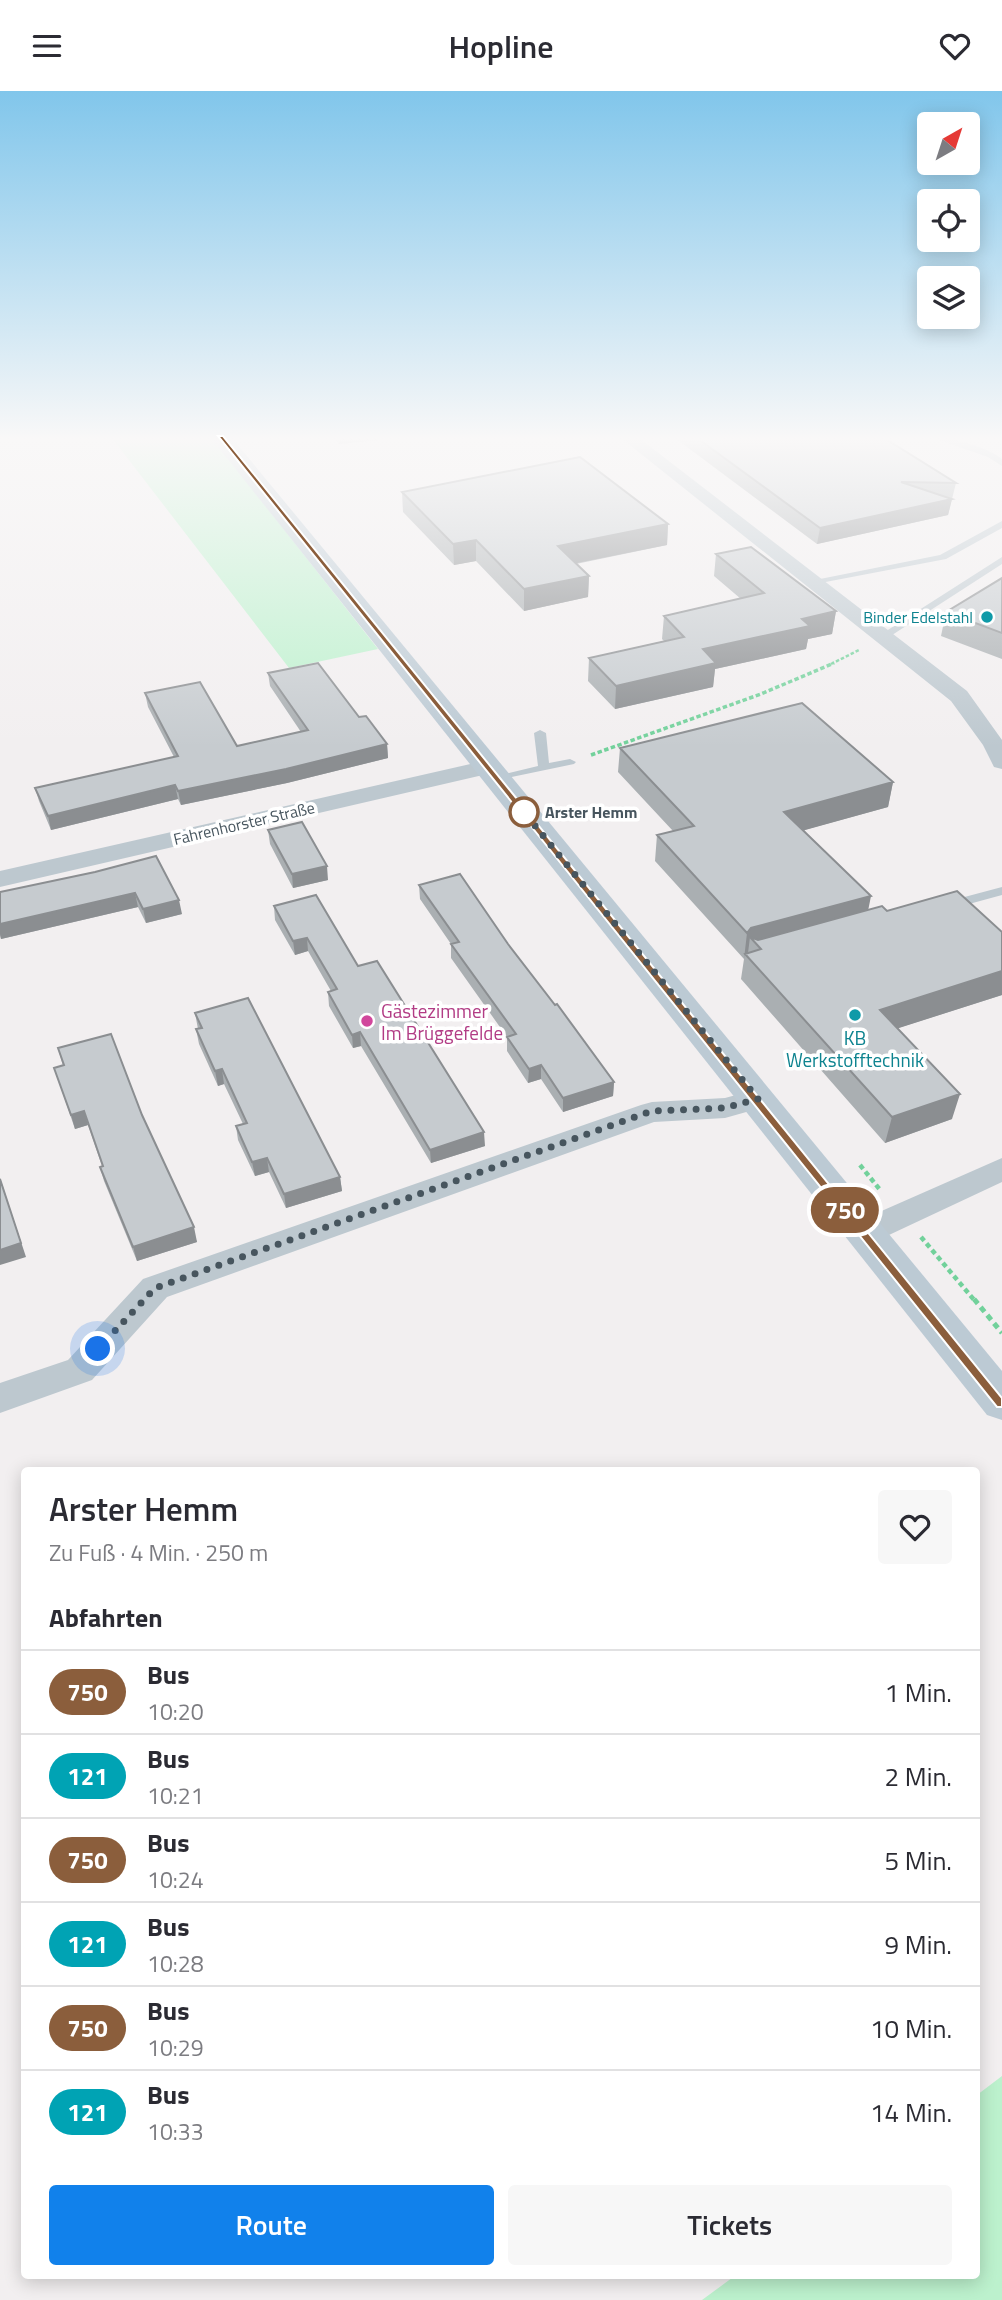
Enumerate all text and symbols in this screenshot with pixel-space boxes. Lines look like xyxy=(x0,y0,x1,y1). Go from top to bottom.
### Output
text: Hopline xyxy=(448,22,554,70)
icon: menu xyxy=(28,27,66,65)
icon: heart xyxy=(936,27,974,65)
north arrow xyxy=(917,112,980,175)
map controls xyxy=(917,112,980,329)
button: locate xyxy=(917,189,980,252)
button: layers xyxy=(917,266,980,329)
place label: Binder Edelstahl xyxy=(863,605,973,629)
marker: Binder Edelstahl xyxy=(979,609,995,625)
street label: Fahrenhorster Straße xyxy=(171,795,317,851)
marker: Arster Hemm xyxy=(509,797,539,827)
place label: Arster Hemm xyxy=(545,800,637,824)
place label: Gästezimmer Im Brüggefelde xyxy=(381,996,503,1047)
marker: KB Werkstofftechnik xyxy=(847,1007,863,1023)
marker: Gästezimmer Im Brüggefelde xyxy=(359,1013,375,1029)
place label: KB Werkstofftechnik xyxy=(786,1023,924,1074)
line badge: 750 xyxy=(805,1187,885,1233)
text: 750 xyxy=(825,1192,865,1228)
your location xyxy=(80,1331,115,1366)
text: Arster Hemm xyxy=(49,1484,238,1534)
button: heart xyxy=(878,1490,952,1564)
text: Zu Fuß · 4 Min. · 250 m xyxy=(49,1535,268,1570)
text: Abfahrten xyxy=(49,1598,163,1637)
text: Bus xyxy=(147,1655,189,1694)
text: 1 Min. xyxy=(885,1673,952,1712)
text: 750 xyxy=(67,1674,108,1710)
text: 10:20 xyxy=(147,1694,204,1729)
text: Bus xyxy=(147,1739,189,1778)
text: 2 Min. xyxy=(885,1757,952,1796)
text: 121 xyxy=(67,1758,108,1794)
text: 10:21 xyxy=(147,1778,204,1813)
text: Bus xyxy=(147,1823,189,1862)
text: 5 Min. xyxy=(885,1841,952,1880)
text: 750 xyxy=(67,1842,108,1878)
text: 10:24 xyxy=(147,1862,204,1897)
text: Bus xyxy=(147,1907,189,1946)
text: 9 Min. xyxy=(885,1925,952,1964)
text: 121 xyxy=(67,1926,108,1962)
text: 10:28 xyxy=(147,1946,204,1981)
text: Bus xyxy=(147,1991,189,2030)
text: 10 Min. xyxy=(870,2009,952,2048)
text: 750 xyxy=(67,2010,108,2046)
text: 10:29 xyxy=(147,2030,204,2065)
text: Bus xyxy=(147,2075,189,2114)
text: 14 Min. xyxy=(870,2093,952,2132)
text: 121 xyxy=(67,2094,108,2130)
text: 10:33 xyxy=(147,2114,204,2149)
button: Route xyxy=(49,2185,494,2265)
button: Tickets xyxy=(508,2185,952,2265)

